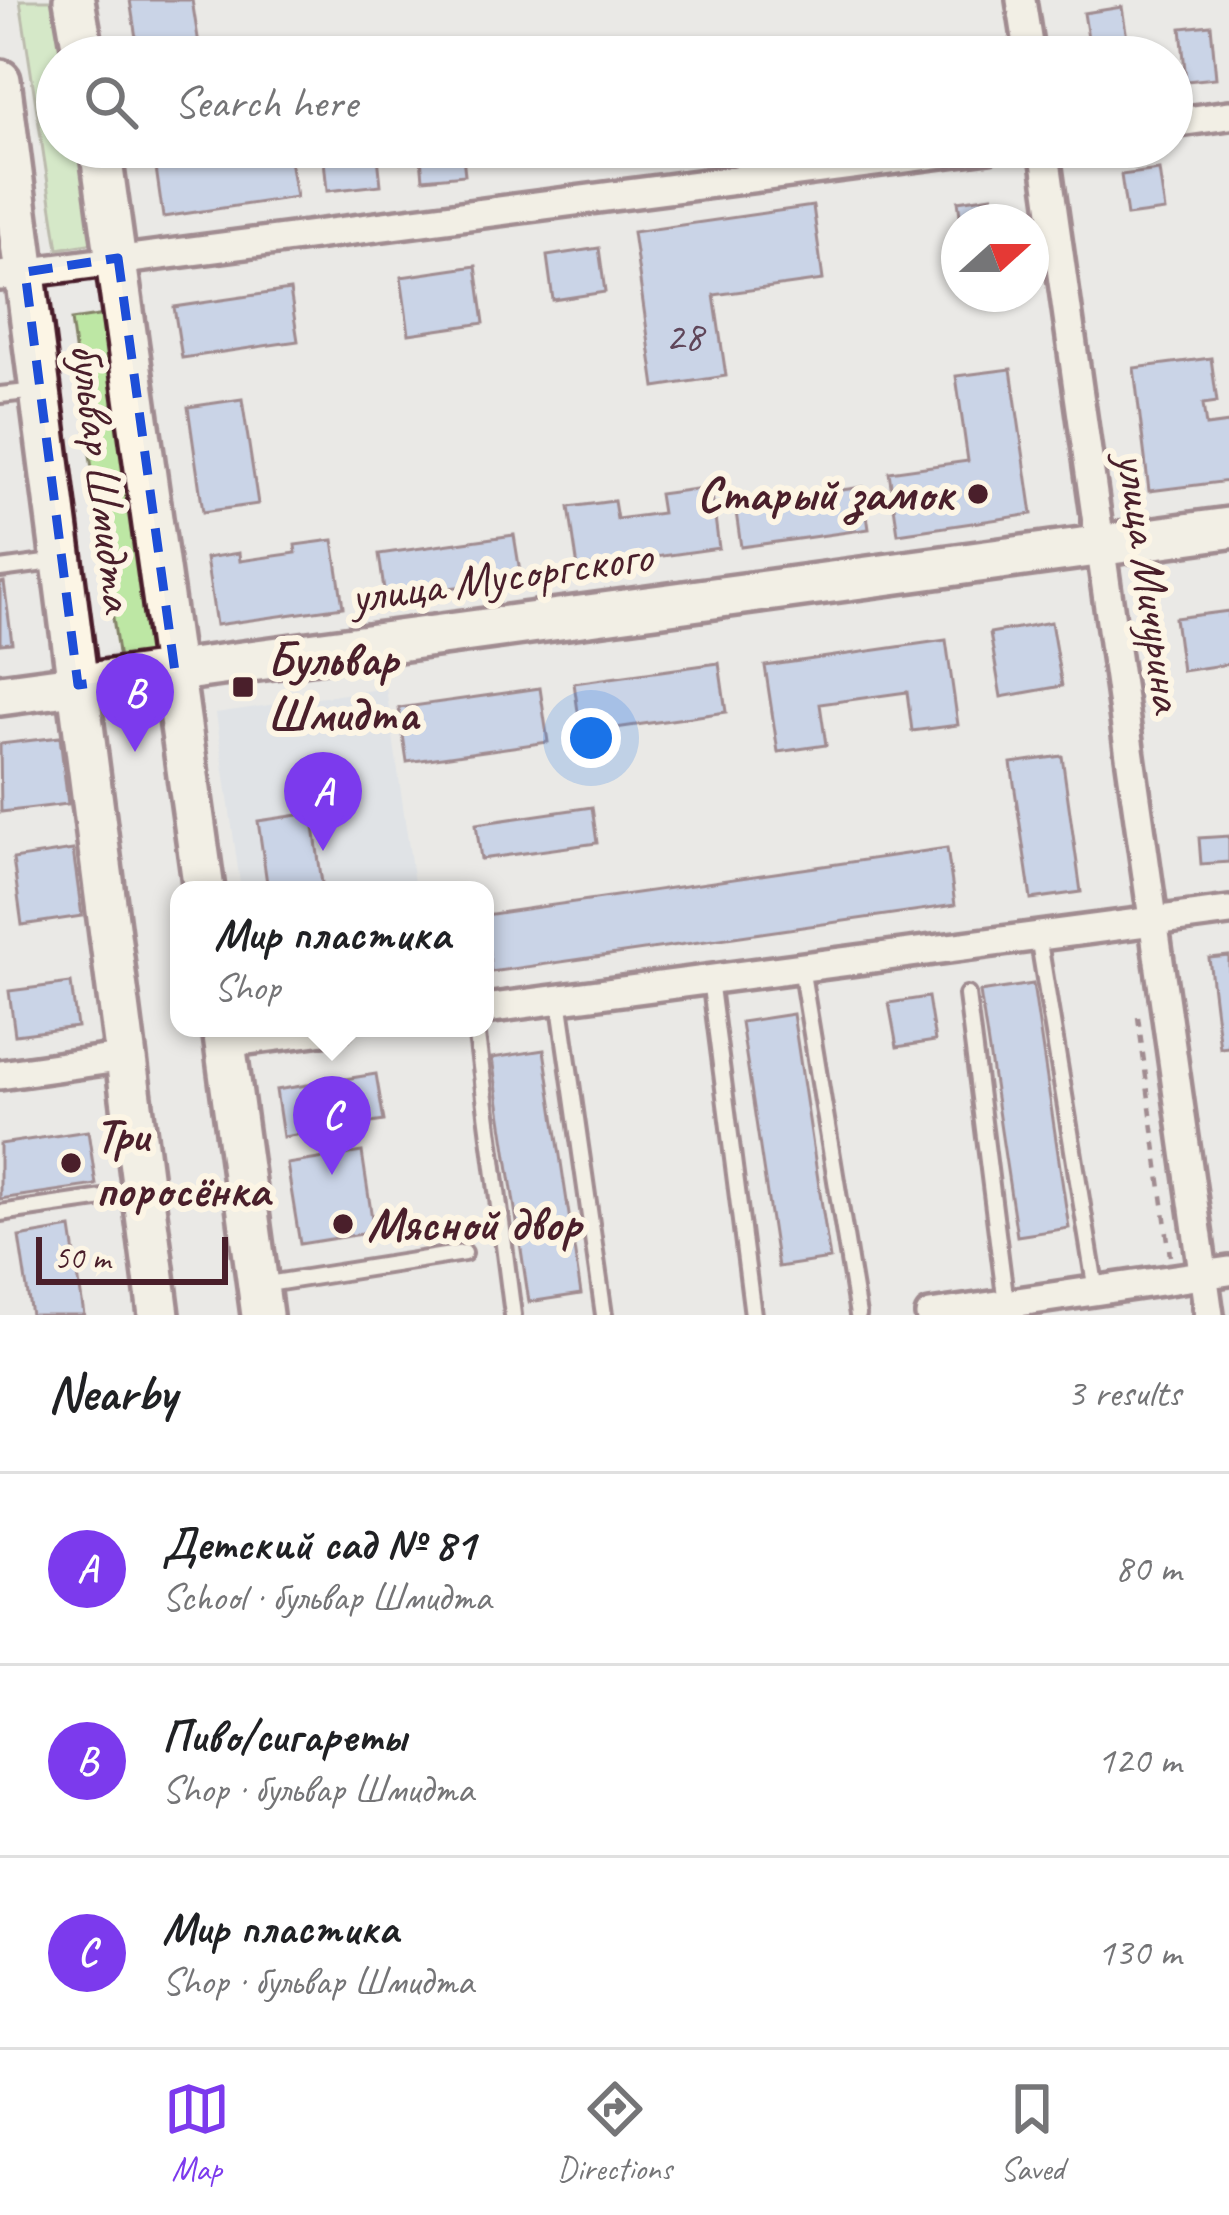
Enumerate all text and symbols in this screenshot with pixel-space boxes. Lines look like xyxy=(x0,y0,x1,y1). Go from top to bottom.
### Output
search box xyxy=(36,36,1193,168)
icon: search xyxy=(78,69,144,135)
text: Search here xyxy=(174,74,357,131)
north arrow xyxy=(941,204,1049,312)
house number: 28 xyxy=(665,310,707,363)
street label: бульвар Шмидта xyxy=(57,339,150,618)
street label: улица Мичурина xyxy=(1103,446,1199,718)
place label: Старый замок xyxy=(697,464,957,526)
marker: Старый замок xyxy=(965,481,991,507)
street label: улица Мусоргского xyxy=(344,525,659,627)
place label: Бульвар Шмидта xyxy=(267,629,421,744)
pin: B xyxy=(96,653,174,752)
marker: Бульвар Шмидта xyxy=(230,674,256,700)
your location xyxy=(561,708,621,768)
pin: A xyxy=(284,752,362,851)
popup xyxy=(170,881,494,1037)
text: Мир пластика xyxy=(214,906,450,963)
text: Shop xyxy=(214,963,280,1012)
pin: C xyxy=(293,1076,371,1175)
place label: Три поросёнка xyxy=(95,1105,273,1220)
marker: Три поросёнка xyxy=(58,1150,84,1176)
place label: Мясной двор xyxy=(367,1194,584,1254)
marker: Мясной двор xyxy=(330,1211,356,1237)
scale bar xyxy=(36,1231,228,1284)
text: 50 m xyxy=(54,1237,110,1279)
text: Nearby xyxy=(48,1361,176,1425)
text: 3 results xyxy=(1067,1369,1181,1418)
text: Детский сад № 81 xyxy=(162,1516,475,1573)
text: A xyxy=(77,1544,97,1593)
text: 80 m xyxy=(1115,1544,1181,1593)
text: School · бульвар Шмидта xyxy=(162,1573,491,1622)
text: Пиво/сигареты xyxy=(162,1708,406,1765)
text: B xyxy=(77,1736,97,1785)
text: 120 m xyxy=(1097,1736,1181,1785)
text: Shop · бульвар Шмидта xyxy=(162,1765,474,1814)
text: Мир пластика xyxy=(162,1900,398,1957)
text: C xyxy=(78,1928,96,1977)
text: 130 m xyxy=(1097,1928,1181,1977)
text: Shop · бульвар Шмидта xyxy=(162,1957,474,2006)
tab: Map xyxy=(164,2076,230,2190)
tab: Directions xyxy=(557,2076,672,2190)
tab: Saved xyxy=(999,2076,1065,2190)

